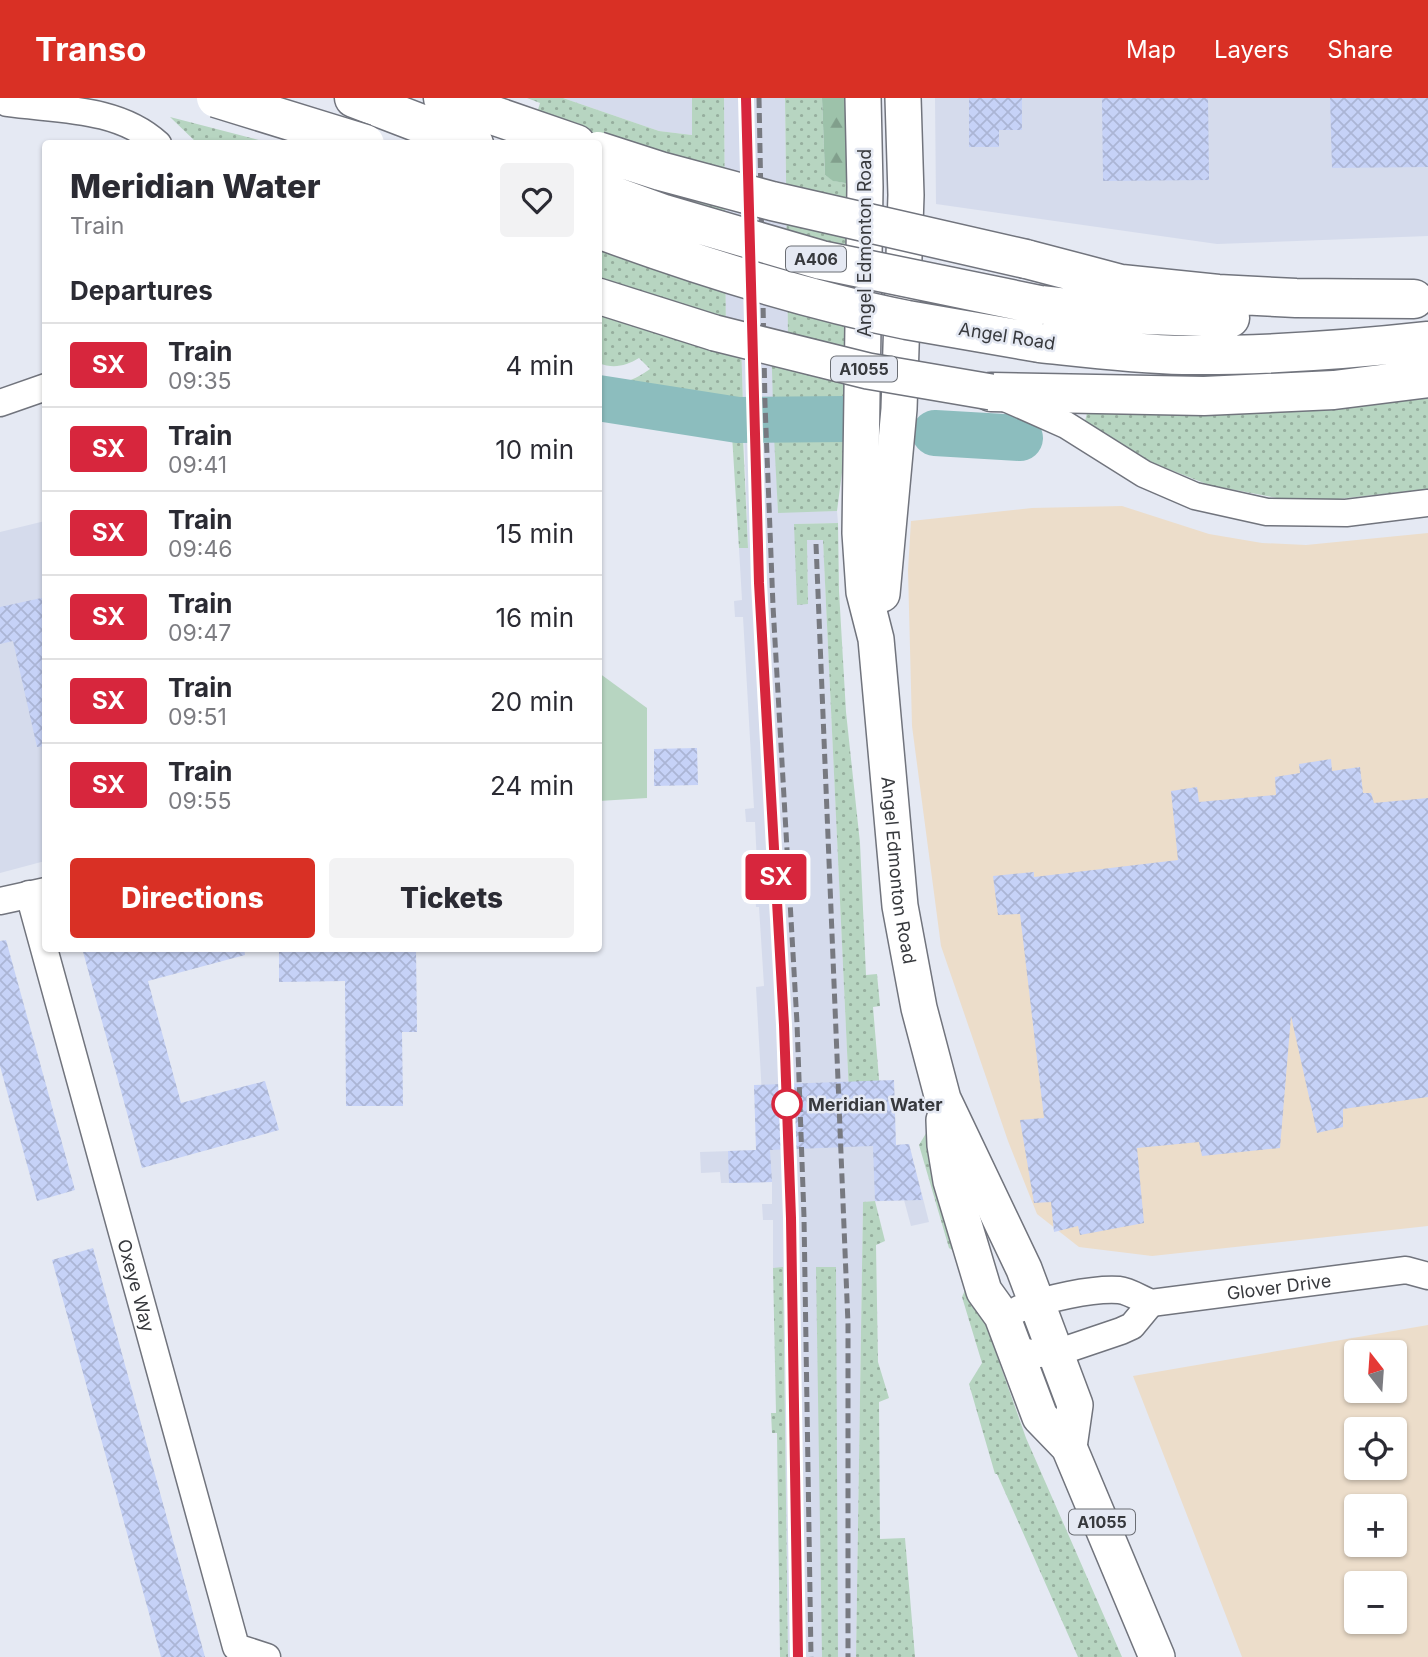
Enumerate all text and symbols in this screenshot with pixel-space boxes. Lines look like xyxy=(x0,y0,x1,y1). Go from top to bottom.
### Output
text: Transo xyxy=(35,29,147,69)
text: Map xyxy=(1126,35,1176,64)
text: Layers xyxy=(1214,35,1289,64)
text: Share xyxy=(1327,35,1393,64)
street label: Angel Edmonton Road xyxy=(854,149,875,337)
button: heart xyxy=(500,163,574,237)
text: Meridian Water xyxy=(70,166,321,206)
text: Train xyxy=(70,212,124,240)
road number: A406 xyxy=(786,246,846,272)
text: Departures xyxy=(70,275,213,306)
street label: Angel Road xyxy=(957,318,1057,354)
text: Train xyxy=(168,336,232,367)
text: SX xyxy=(92,350,125,379)
text: 4 min xyxy=(505,350,574,381)
road number: A1055 xyxy=(831,356,897,382)
text: 09:35 xyxy=(168,367,232,395)
text: Train xyxy=(168,420,232,451)
text: SX xyxy=(92,434,125,463)
text: 10 min xyxy=(495,434,574,465)
text: 09:41 xyxy=(168,451,227,479)
text: Train xyxy=(168,504,232,535)
text: SX xyxy=(92,518,125,547)
text: 15 min xyxy=(496,518,574,549)
text: 09:46 xyxy=(168,535,233,563)
text: Train xyxy=(168,588,232,619)
text: SX xyxy=(92,602,125,631)
text: 16 min xyxy=(496,602,574,633)
text: 09:47 xyxy=(168,619,231,647)
text: Train xyxy=(168,672,232,703)
text: SX xyxy=(92,686,125,715)
text: 20 min xyxy=(490,686,574,717)
text: 09:51 xyxy=(168,703,227,731)
text: Train xyxy=(168,756,232,787)
text: SX xyxy=(92,770,125,799)
text: 24 min xyxy=(490,770,574,801)
street label: Angel Edmonton Road xyxy=(878,775,921,966)
text: 09:55 xyxy=(168,787,231,815)
line badge: SX xyxy=(744,854,808,900)
button: Directions xyxy=(70,858,315,938)
button: Tickets xyxy=(329,858,574,938)
text: SX xyxy=(759,862,793,891)
marker: Meridian Water xyxy=(772,1089,802,1119)
place label: Meridian Water xyxy=(808,1094,943,1115)
street label: Oxeye Way xyxy=(114,1237,159,1334)
street label: Glover Drive xyxy=(1225,1269,1332,1304)
north arrow xyxy=(1344,1340,1407,1404)
map controls xyxy=(1344,1340,1407,1634)
button: locate xyxy=(1344,1417,1407,1480)
button: + xyxy=(1344,1494,1407,1557)
road number: A1055 xyxy=(1069,1510,1135,1534)
button: − xyxy=(1344,1571,1407,1634)

